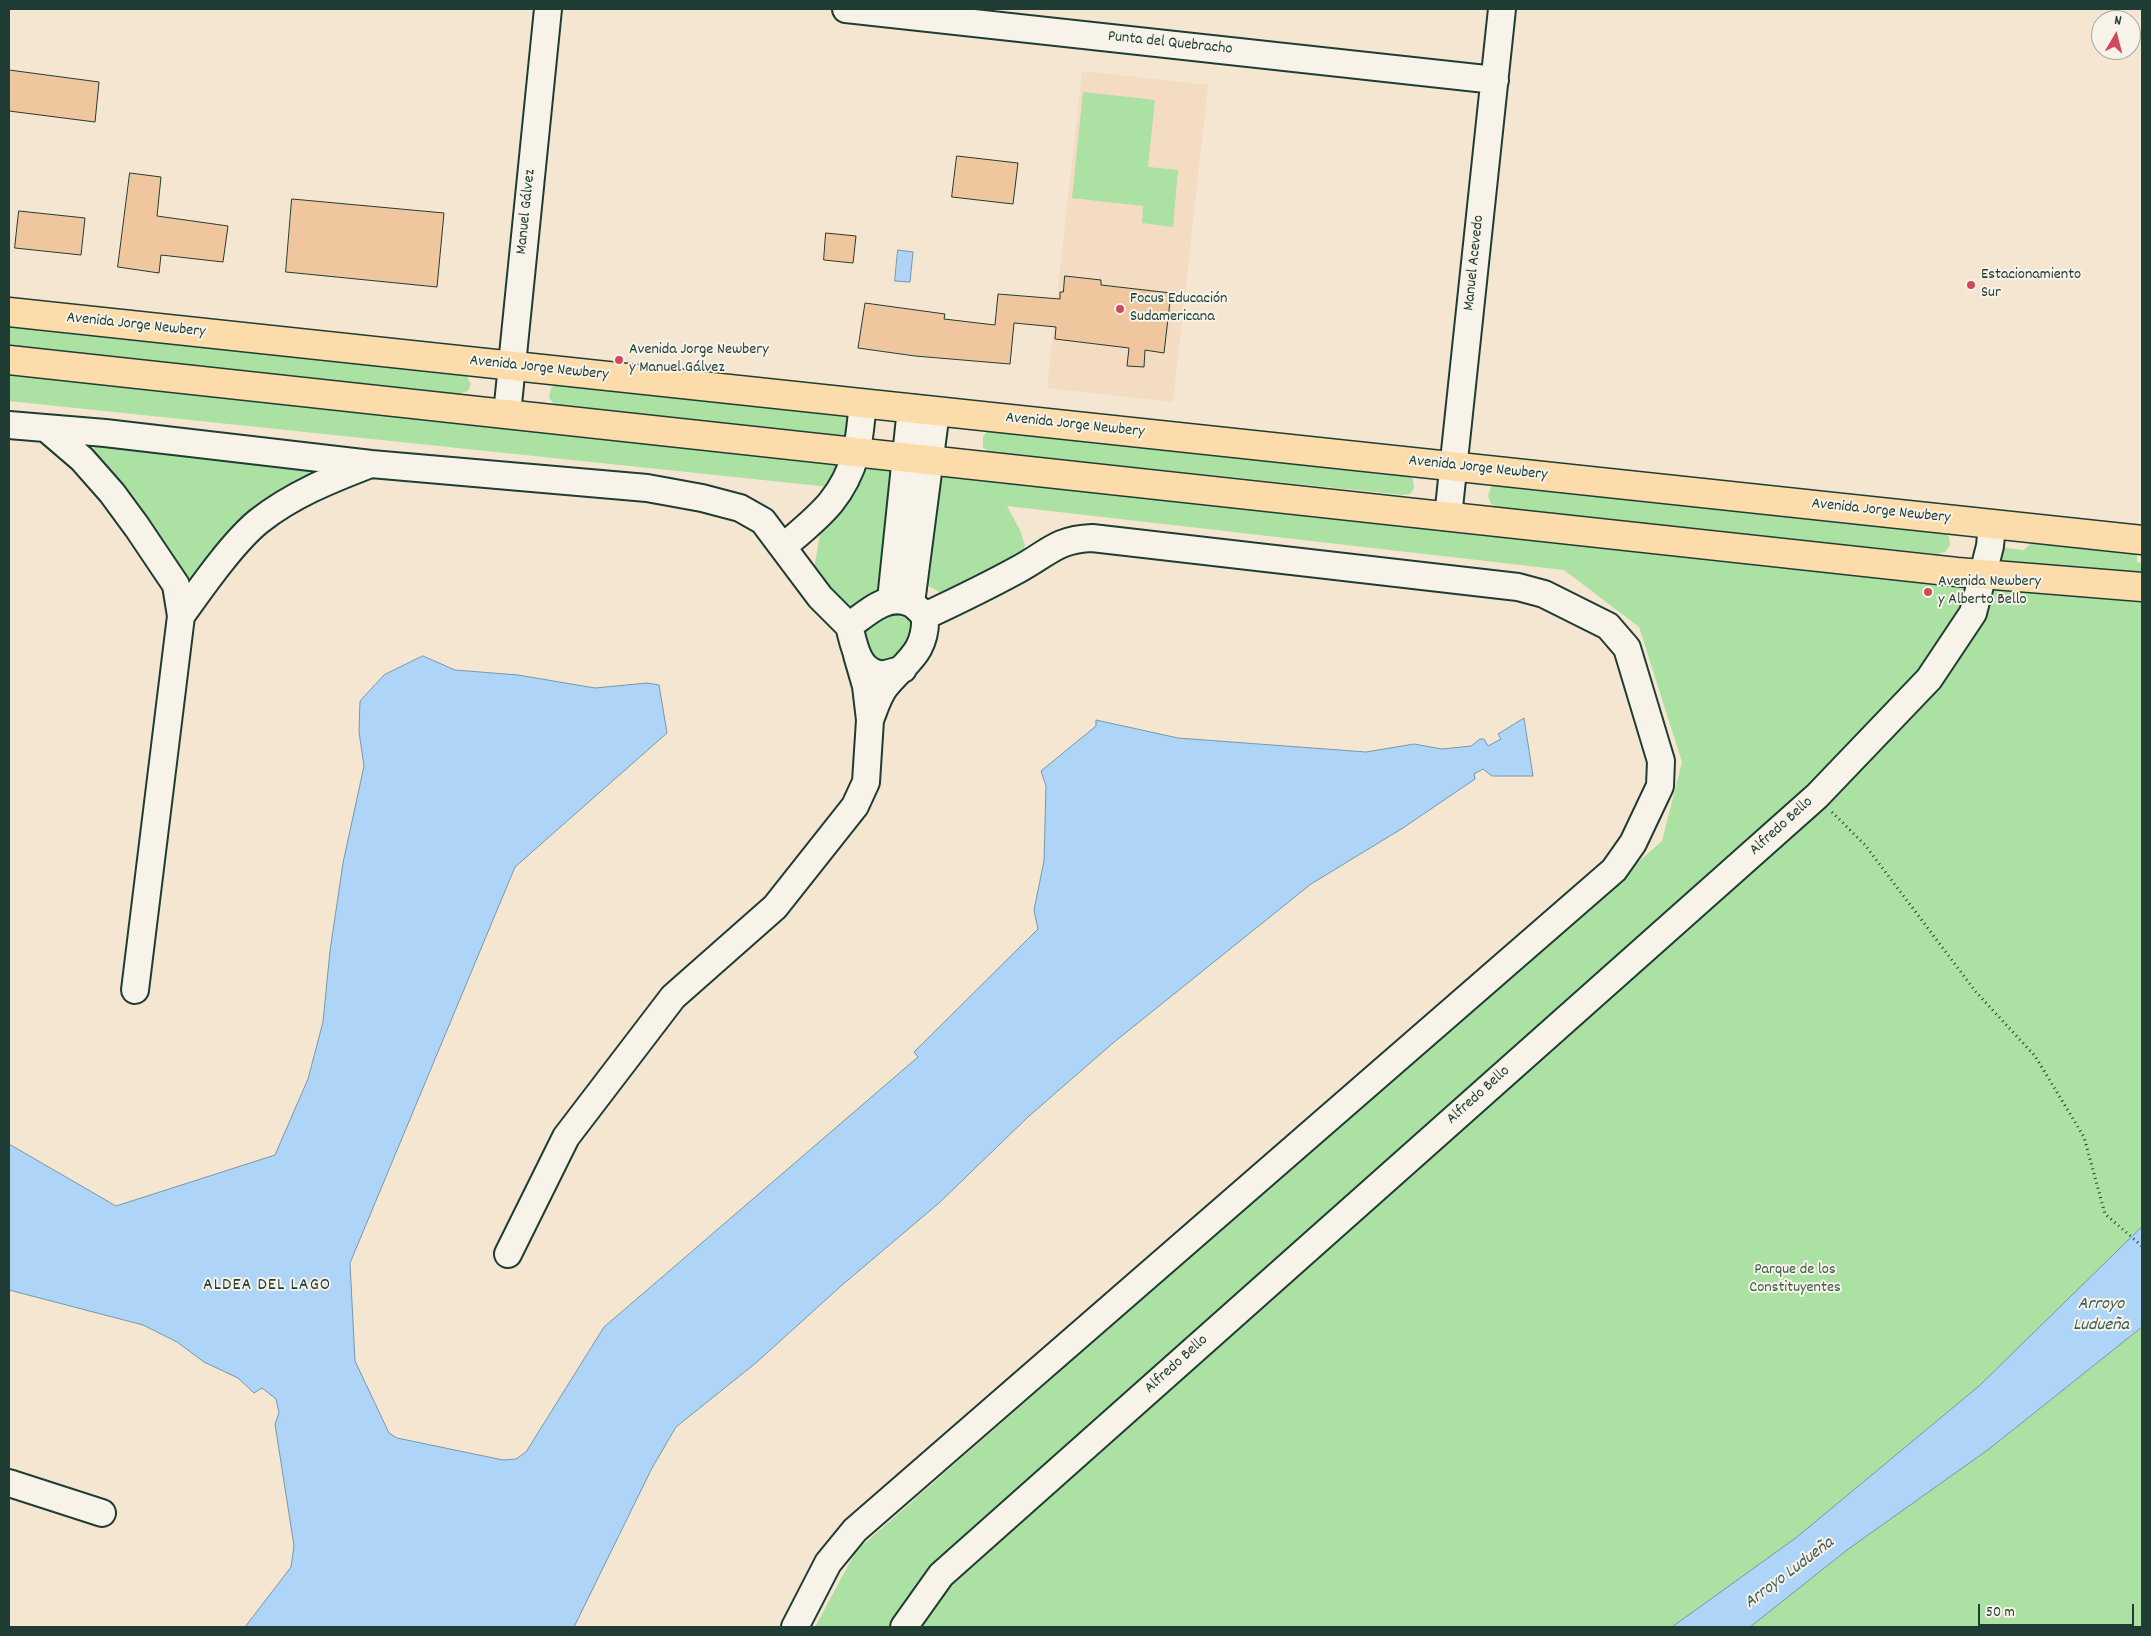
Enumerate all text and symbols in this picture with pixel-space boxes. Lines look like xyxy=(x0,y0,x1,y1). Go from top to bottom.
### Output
north arrow xyxy=(2091,10,2141,60)
text: N xyxy=(2113,11,2123,32)
street label: Punta del Quebracho xyxy=(1107,28,1233,60)
street label: Manuel Gálvez xyxy=(513,169,541,255)
street label: Manuel Acevedo xyxy=(1460,214,1490,312)
place label: Estacionamiento Sur xyxy=(1981,266,2081,304)
marker: Estacionamiento Sur xyxy=(1965,279,1977,291)
place label: Focus Educación Sudamericana xyxy=(1130,290,1227,328)
marker: Focus Educación Sudamericana xyxy=(1114,303,1126,315)
street label: Avenida Jorge Newbery xyxy=(66,309,206,343)
place label: Avenida Jorge Newbery y Manuel Gálvez xyxy=(629,341,769,379)
street label: Avenida Jorge Newbery xyxy=(469,352,609,386)
marker: Avenida Jorge Newbery y Manuel Gálvez xyxy=(613,354,625,366)
street label: Avenida Jorge Newbery xyxy=(1005,409,1145,443)
street label: Avenida Jorge Newbery xyxy=(1408,452,1548,486)
street label: Avenida Jorge Newbery xyxy=(1811,495,1951,529)
place label: Avenida Newbery y Alberto Bello xyxy=(1938,573,2041,611)
marker: Avenida Newbery y Alberto Bello xyxy=(1922,586,1934,598)
street label: Alfredo Bello xyxy=(1746,794,1818,860)
street label: Alfredo Bello xyxy=(1443,1063,1515,1129)
park label: Parque de los Constituyentes xyxy=(1749,1261,1841,1299)
district label: ALDEA DEL LAGO xyxy=(201,1276,333,1298)
water label: Arroyo Ludueña xyxy=(2073,1295,2129,1338)
street label: Alfredo Bello xyxy=(1141,1332,1213,1398)
water label: Arroyo Ludueña xyxy=(1741,1533,1839,1615)
scale bar xyxy=(1981,1594,2137,1626)
text: 50 m xyxy=(1986,1602,2015,1624)

